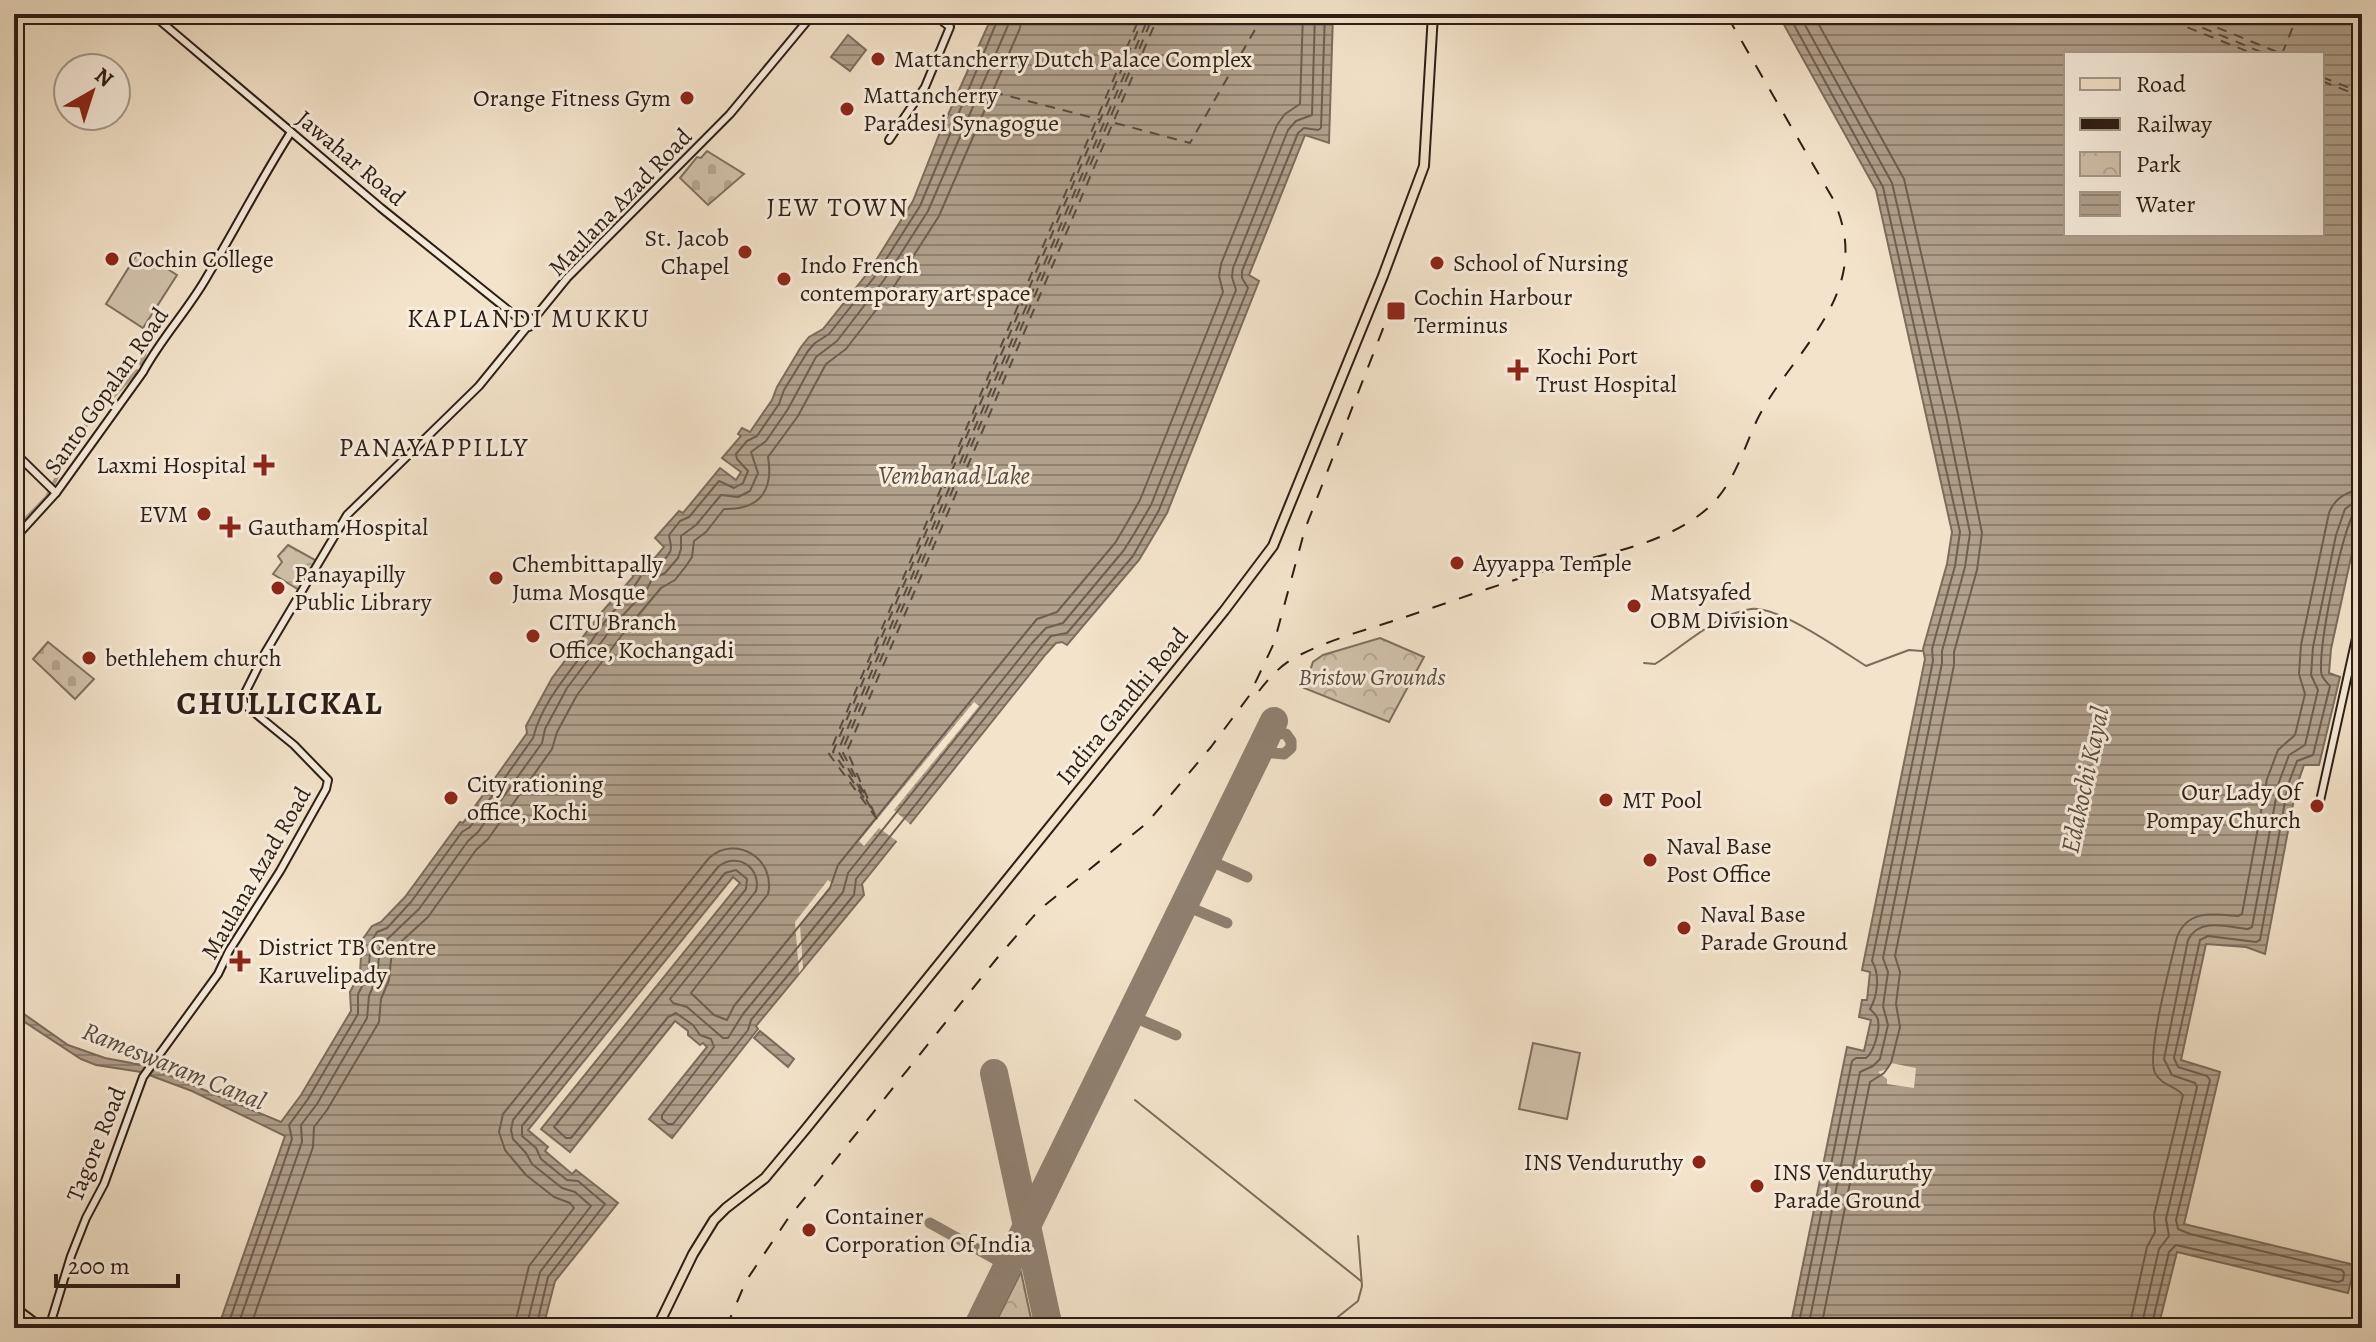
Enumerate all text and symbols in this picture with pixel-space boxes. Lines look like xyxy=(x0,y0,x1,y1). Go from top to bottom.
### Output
place label: Mattancherry Dutch Palace Complex xyxy=(894,43,1252,75)
marker: Mattancherry Dutch Palace Complex xyxy=(869,50,887,68)
north arrow xyxy=(52,52,132,132)
legend xyxy=(2064,52,2324,236)
text: N xyxy=(88,61,120,94)
text: Road xyxy=(2136,68,2186,100)
place label: Mattancherry Paradesi Synagogue xyxy=(863,79,1059,139)
place label: Orange Fitness Gym xyxy=(473,82,671,114)
marker: Orange Fitness Gym xyxy=(678,89,696,107)
marker: Mattancherry Paradesi Synagogue xyxy=(838,100,856,118)
street label: Jawahar Road xyxy=(290,103,412,213)
text: Railway xyxy=(2136,108,2212,140)
street label: Maulana Azad Road xyxy=(541,121,699,283)
text: Park xyxy=(2136,148,2181,180)
text: Water xyxy=(2135,188,2196,220)
district label: JEW TOWN xyxy=(767,190,909,225)
place label: St. Jacob Chapel xyxy=(644,222,729,282)
place label: Cochin College xyxy=(128,243,274,275)
marker: St. Jacob Chapel xyxy=(736,243,754,261)
place label: School of Nursing xyxy=(1453,247,1628,279)
place label: Indo French contemporary art space xyxy=(800,249,1030,309)
marker: Cochin College xyxy=(103,250,121,268)
marker: School of Nursing xyxy=(1428,254,1446,272)
marker: Indo French contemporary art space xyxy=(775,270,793,288)
place label: Cochin Harbour Terminus xyxy=(1414,281,1572,341)
marker: Cochin Harbour Terminus xyxy=(1385,300,1407,322)
street label: Santo Gopalan Road xyxy=(36,301,176,481)
district label: KAPLANDI MUKKU xyxy=(407,301,651,336)
place label: Kochi Port Trust Hospital xyxy=(1536,340,1677,400)
marker: Kochi Port Trust Hospital xyxy=(1507,359,1529,381)
district label: PANAYAPPILLY xyxy=(339,430,529,465)
place label: Laxmi Hospital xyxy=(96,449,246,481)
marker: Laxmi Hospital xyxy=(253,454,275,476)
water label: Vembanad Lake xyxy=(878,458,1030,493)
place label: EVM xyxy=(139,498,188,530)
marker: EVM xyxy=(195,505,213,523)
place label: Gautham Hospital xyxy=(248,511,428,543)
marker: Gautham Hospital xyxy=(219,516,241,538)
place label: Ayyappa Temple xyxy=(1472,547,1632,579)
place label: Chembittapally Juma Mosque xyxy=(512,548,663,608)
marker: Ayyappa Temple xyxy=(1448,554,1466,572)
place label: Panayapilly Public Library xyxy=(294,558,432,618)
marker: Chembittapally Juma Mosque xyxy=(487,569,505,587)
place label: Matsyafed OBM Division xyxy=(1650,576,1789,636)
marker: Panayapilly Public Library xyxy=(269,579,287,597)
marker: Matsyafed OBM Division xyxy=(1625,597,1643,615)
place label: CITU Branch Office, Kochangadi xyxy=(549,606,734,666)
street label: Indira Gandhi Road xyxy=(1049,621,1195,791)
marker: CITU Branch Office, Kochangadi xyxy=(524,627,542,645)
place label: bethlehem church xyxy=(105,642,282,674)
marker: bethlehem church xyxy=(80,649,98,667)
park label: Bristow Grounds xyxy=(1298,661,1446,693)
district label: CHULLICKAL xyxy=(177,681,383,725)
water label: Edakochi Kayal xyxy=(2052,703,2118,857)
place label: City rationing office, Kochi xyxy=(467,768,604,828)
place label: Our Lady Of Pompay Church xyxy=(2145,776,2304,836)
street label: Maulana Azad Road xyxy=(194,781,318,965)
place label: MT Pool xyxy=(1622,784,1702,816)
marker: City rationing office, Kochi xyxy=(442,789,460,807)
marker: MT Pool xyxy=(1597,791,1615,809)
marker: Our Lady Of Pompay Church xyxy=(2308,797,2326,815)
place label: Naval Base Post Office xyxy=(1666,830,1772,890)
marker: Naval Base Post Office xyxy=(1641,851,1659,869)
place label: Naval Base Parade Ground xyxy=(1700,898,1848,958)
marker: Naval Base Parade Ground xyxy=(1675,919,1693,937)
place label: District TB Centre Karuvelipady xyxy=(258,931,436,991)
marker: District TB Centre Karuvelipady xyxy=(229,950,251,972)
water label: Rameswaram Canal xyxy=(77,1013,271,1119)
street label: Tagore Road xyxy=(58,1082,134,1206)
place label: INS Venduruthy xyxy=(1524,1146,1683,1178)
marker: INS Venduruthy xyxy=(1690,1153,1708,1171)
place label: INS Venduruthy Parade Ground xyxy=(1773,1156,1932,1216)
marker: INS Venduruthy Parade Ground xyxy=(1748,1177,1766,1195)
place label: Container Corporation Of India xyxy=(825,1200,1033,1260)
marker: Container Corporation Of India xyxy=(800,1221,818,1239)
scale bar xyxy=(56,1238,178,1288)
text: 200 m xyxy=(68,1250,130,1282)

